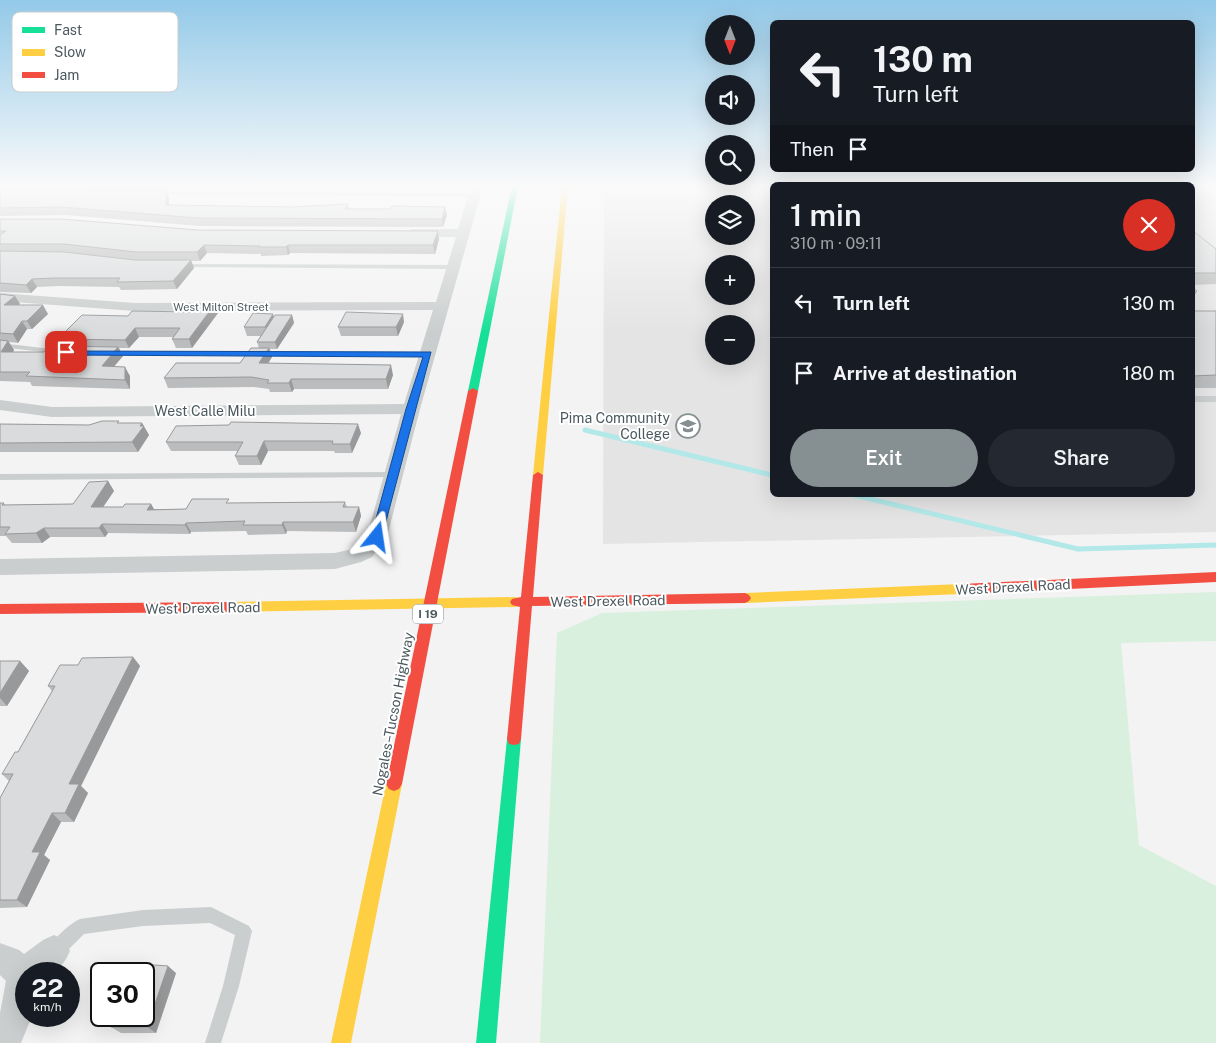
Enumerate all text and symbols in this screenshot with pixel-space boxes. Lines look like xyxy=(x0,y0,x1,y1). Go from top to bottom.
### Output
legend xyxy=(12,12,178,92)
north arrow xyxy=(705,15,755,65)
map controls xyxy=(705,15,755,365)
text: Fast xyxy=(54,22,82,38)
text: 130 m xyxy=(873,39,973,80)
icon: left xyxy=(790,40,855,105)
text: Slow xyxy=(54,44,86,60)
text: Jam xyxy=(54,67,79,83)
button: sound xyxy=(705,75,755,125)
text: Turn left xyxy=(873,81,959,107)
button: search xyxy=(705,135,755,185)
icon: arrive xyxy=(844,135,872,163)
text: Then xyxy=(790,138,834,160)
button: layers xyxy=(705,195,755,245)
text: 1 min xyxy=(790,197,861,233)
button: close xyxy=(1123,199,1175,251)
text: 310 m · 09:11 xyxy=(790,234,882,253)
button: + xyxy=(705,255,755,305)
icon: left xyxy=(790,289,818,317)
text: Turn left xyxy=(833,292,910,314)
text: 130 m xyxy=(1123,292,1175,314)
street label: West Milton Street xyxy=(173,301,269,313)
button: − xyxy=(705,315,755,365)
pin xyxy=(45,331,87,373)
icon: arrive xyxy=(52,338,80,366)
icon: arrive xyxy=(790,359,818,387)
text: Arrive at destination xyxy=(833,362,1017,384)
text: 180 m xyxy=(1122,362,1175,384)
street label: West Calle Milu xyxy=(155,403,255,419)
place label: Pima Community College xyxy=(560,410,671,442)
school or university icon: Pima Community College xyxy=(675,413,701,439)
button: Exit xyxy=(790,429,978,487)
button: Share xyxy=(988,429,1175,487)
position arrow xyxy=(350,510,402,562)
street label: West Drexel Road xyxy=(955,576,1071,598)
street label: West Drexel Road xyxy=(550,592,666,610)
street label: West Drexel Road xyxy=(145,599,261,617)
road number: I 19 xyxy=(413,604,443,624)
street label: Nogales–Tucson Highway xyxy=(369,630,417,797)
speed limit sign: 30 xyxy=(90,962,155,1027)
text: 22 xyxy=(32,973,63,1003)
text: km/h xyxy=(33,1000,62,1014)

